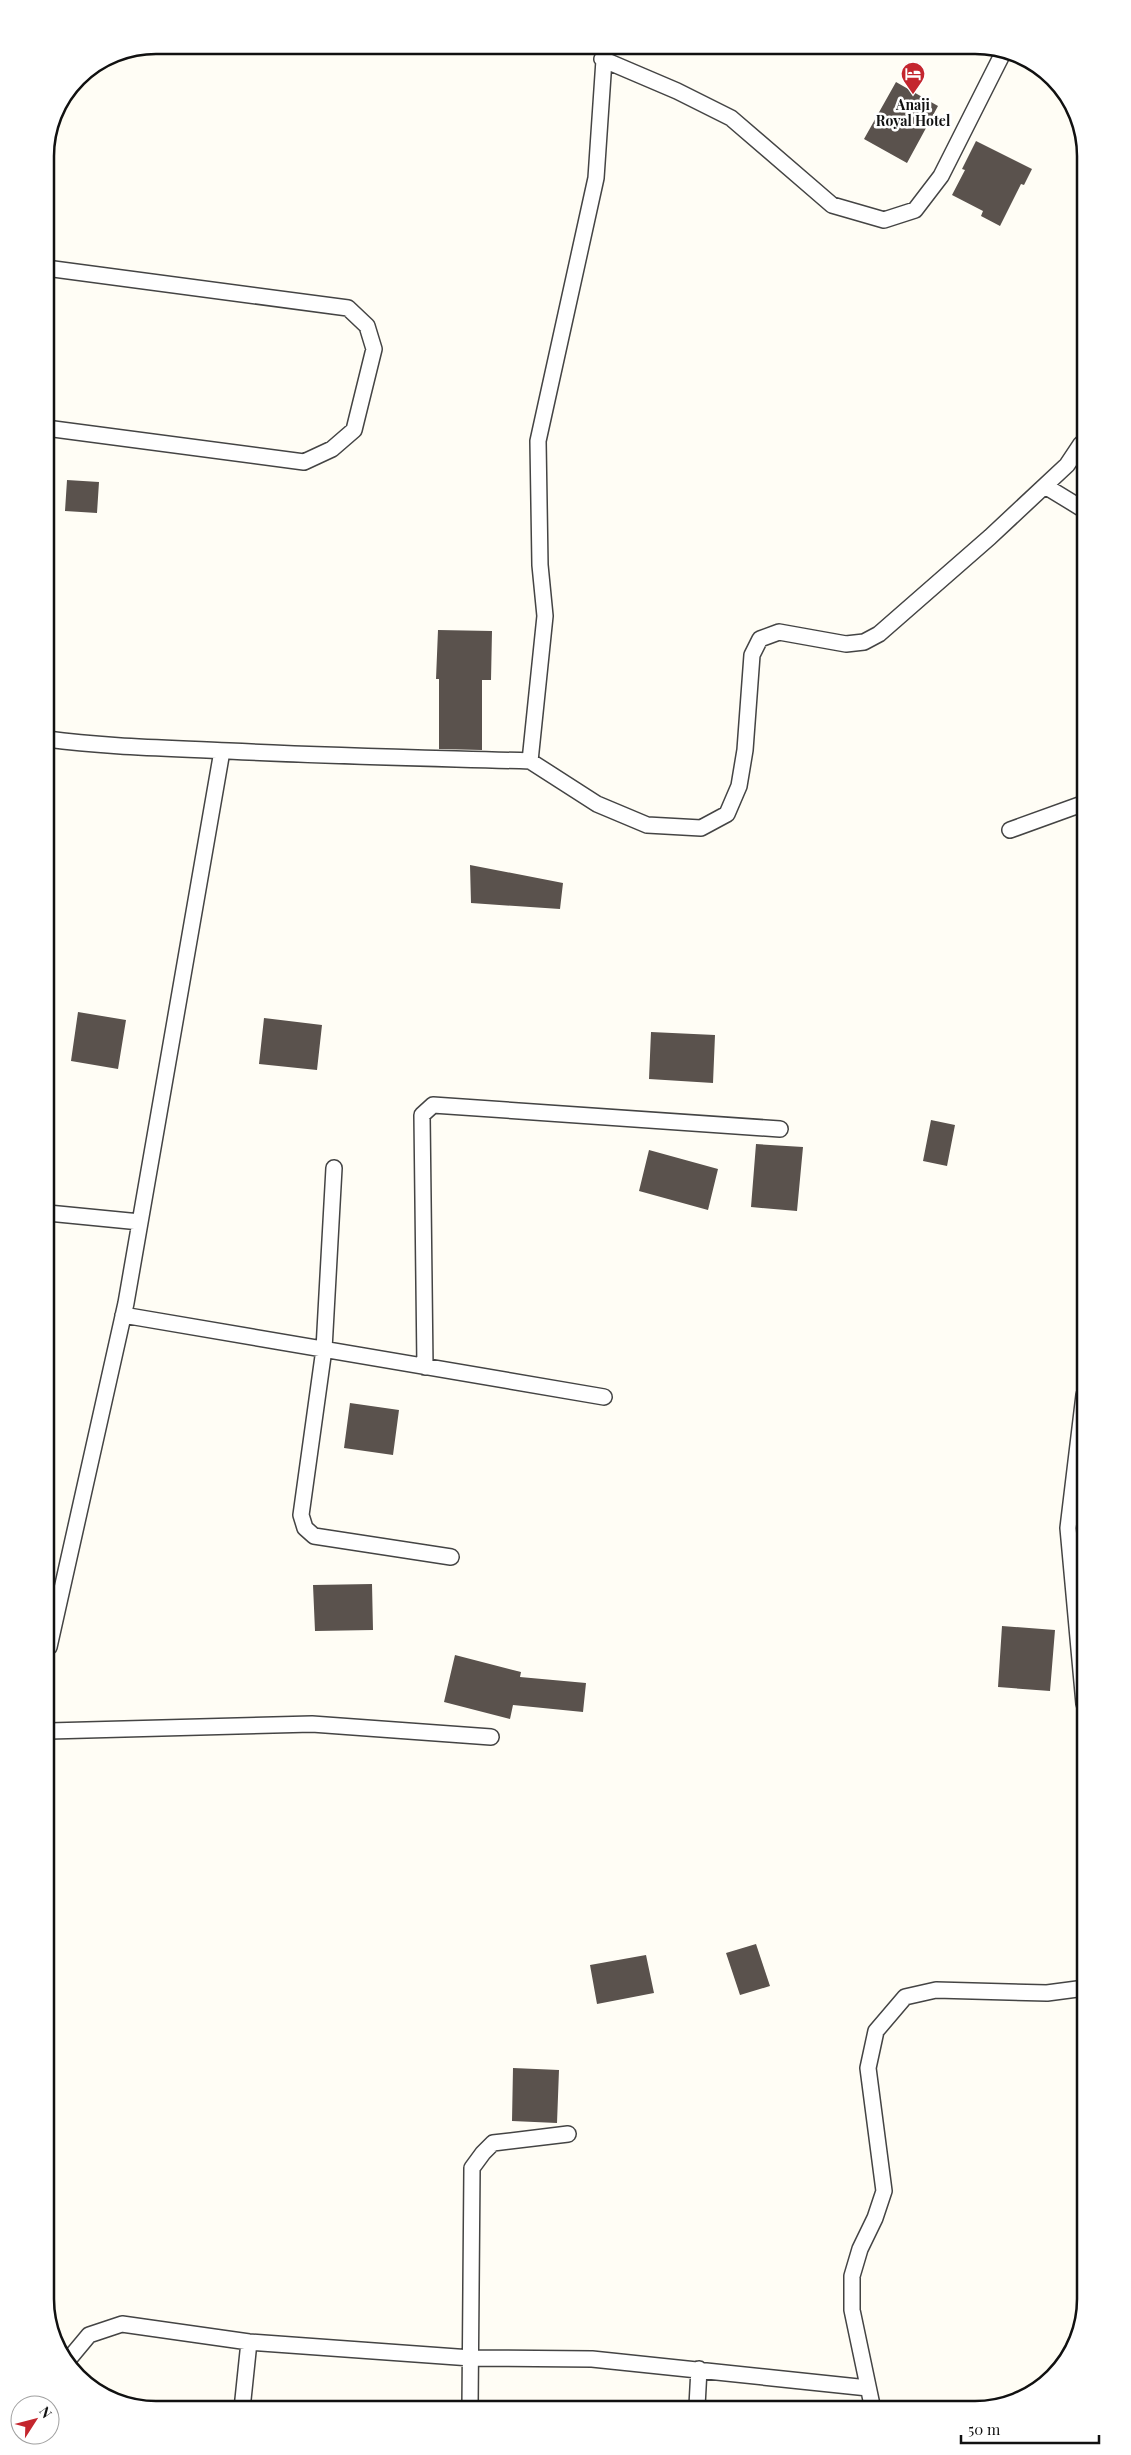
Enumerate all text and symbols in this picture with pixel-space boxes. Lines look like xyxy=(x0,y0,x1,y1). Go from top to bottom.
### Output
hotel icon: Anaji Royal Hotel xyxy=(900,61,926,95)
place label: Anaji Royal Hotel xyxy=(876,95,951,130)
north arrow xyxy=(10,2395,60,2445)
text: N xyxy=(35,2402,57,2422)
scale bar xyxy=(961,2412,1098,2444)
text: 50 m xyxy=(968,2419,1001,2439)

